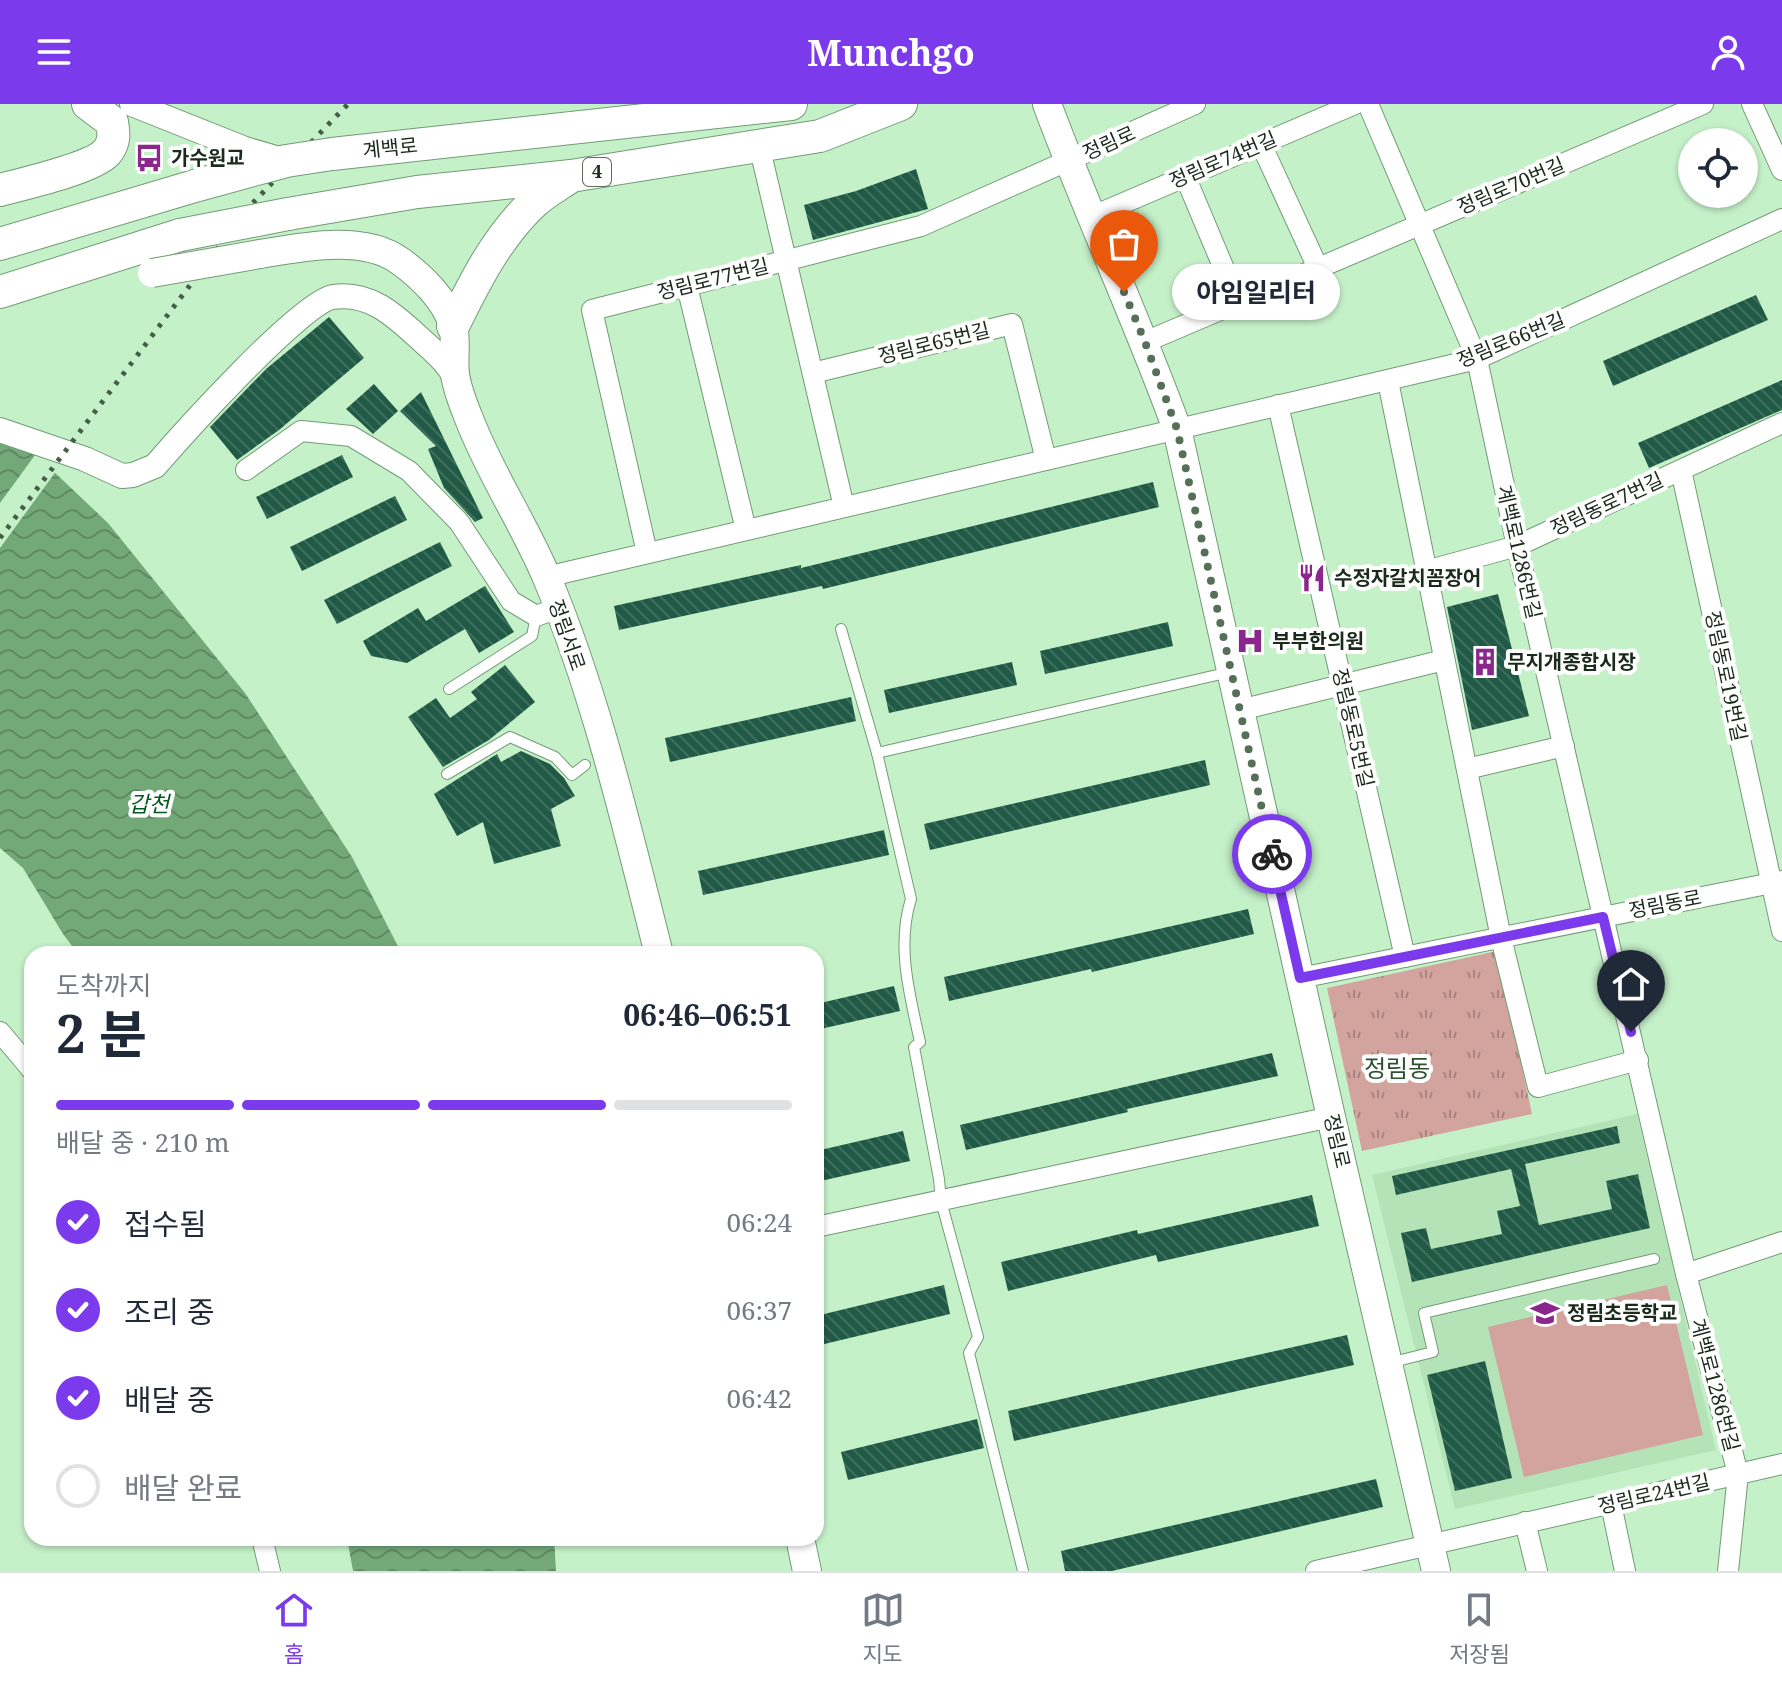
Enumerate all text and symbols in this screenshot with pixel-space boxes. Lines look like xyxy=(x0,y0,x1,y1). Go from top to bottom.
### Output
text: Munchgo xyxy=(807,28,975,77)
icon: menu xyxy=(32,30,76,74)
icon: person xyxy=(1706,30,1750,74)
street label: 정림로 xyxy=(1078,119,1140,166)
street label: 정림로74번길 xyxy=(1165,125,1281,194)
map controls xyxy=(1678,128,1758,208)
button: locate xyxy=(1678,128,1758,208)
street label: 계백로 xyxy=(361,131,419,164)
bus stop icon: 가수원교 xyxy=(134,143,164,173)
place label: 가수원교 xyxy=(171,144,245,171)
street label: 정림로70번길 xyxy=(1453,151,1569,220)
road number: 4 xyxy=(583,158,611,186)
pin xyxy=(1090,210,1158,292)
icon: bag xyxy=(1102,222,1146,266)
street label: 정림로77번길 xyxy=(654,252,772,305)
callout: 아임일리터 xyxy=(1172,264,1340,320)
text: 아임일리터 xyxy=(1196,274,1316,310)
street label: 정림로66번길 xyxy=(1453,306,1569,373)
street label: 정림로65번길 xyxy=(875,316,993,369)
street label: 정림동로7번길 xyxy=(1546,466,1668,541)
street label: 계백로1286번길 xyxy=(1491,482,1548,622)
restaurant icon: 수정자갈치꼼장어 xyxy=(1297,563,1327,593)
place label: 수정자갈치꼼장어 xyxy=(1334,564,1481,591)
street label: 정림서로 xyxy=(543,596,592,674)
street label: 정림동로19번길 xyxy=(1699,608,1753,744)
hospital icon: 부부한의원 xyxy=(1235,626,1265,656)
place label: 부부한의원 xyxy=(1272,627,1364,654)
building icon: 무지개종합시장 xyxy=(1470,647,1500,677)
place label: 무지개종합시장 xyxy=(1507,648,1636,675)
street label: 정림동로5번길 xyxy=(1327,666,1380,790)
water label: 갑천 xyxy=(129,788,172,818)
courier xyxy=(1232,814,1312,894)
icon: bike xyxy=(1250,832,1294,876)
street label: 정림동로 xyxy=(1626,883,1704,924)
pin xyxy=(1597,950,1665,1032)
icon: home xyxy=(1609,962,1653,1006)
text: 도착까지 xyxy=(56,967,152,1003)
text: 06:46–06:51 xyxy=(623,994,792,1035)
text: 2 분 xyxy=(56,997,147,1068)
district label: 정림동 xyxy=(1364,1051,1430,1084)
street label: 정림로 xyxy=(1318,1111,1357,1171)
text: 배달 중 · 210 m xyxy=(56,1124,229,1160)
icon: check xyxy=(56,1200,100,1244)
text: 접수됨 xyxy=(124,1203,207,1244)
text: 06:24 xyxy=(726,1204,792,1240)
icon: check xyxy=(56,1288,100,1332)
text: 조리 중 xyxy=(124,1291,215,1332)
text: 06:37 xyxy=(726,1292,792,1328)
school or university icon: 정림초등학교 xyxy=(1530,1298,1560,1328)
place label: 정림초등학교 xyxy=(1567,1299,1677,1326)
street label: 계백로1286번길 xyxy=(1685,1315,1746,1454)
icon: check xyxy=(56,1376,100,1420)
text: 배달 중 xyxy=(124,1379,215,1420)
text: 06:42 xyxy=(726,1380,792,1416)
text: 배달 완료 xyxy=(124,1467,242,1508)
street label: 정림로24번길 xyxy=(1595,1467,1713,1520)
tab: 홈 xyxy=(272,1588,316,1668)
tab: 지도 xyxy=(861,1588,905,1668)
tab: 저장됨 xyxy=(1449,1588,1510,1668)

